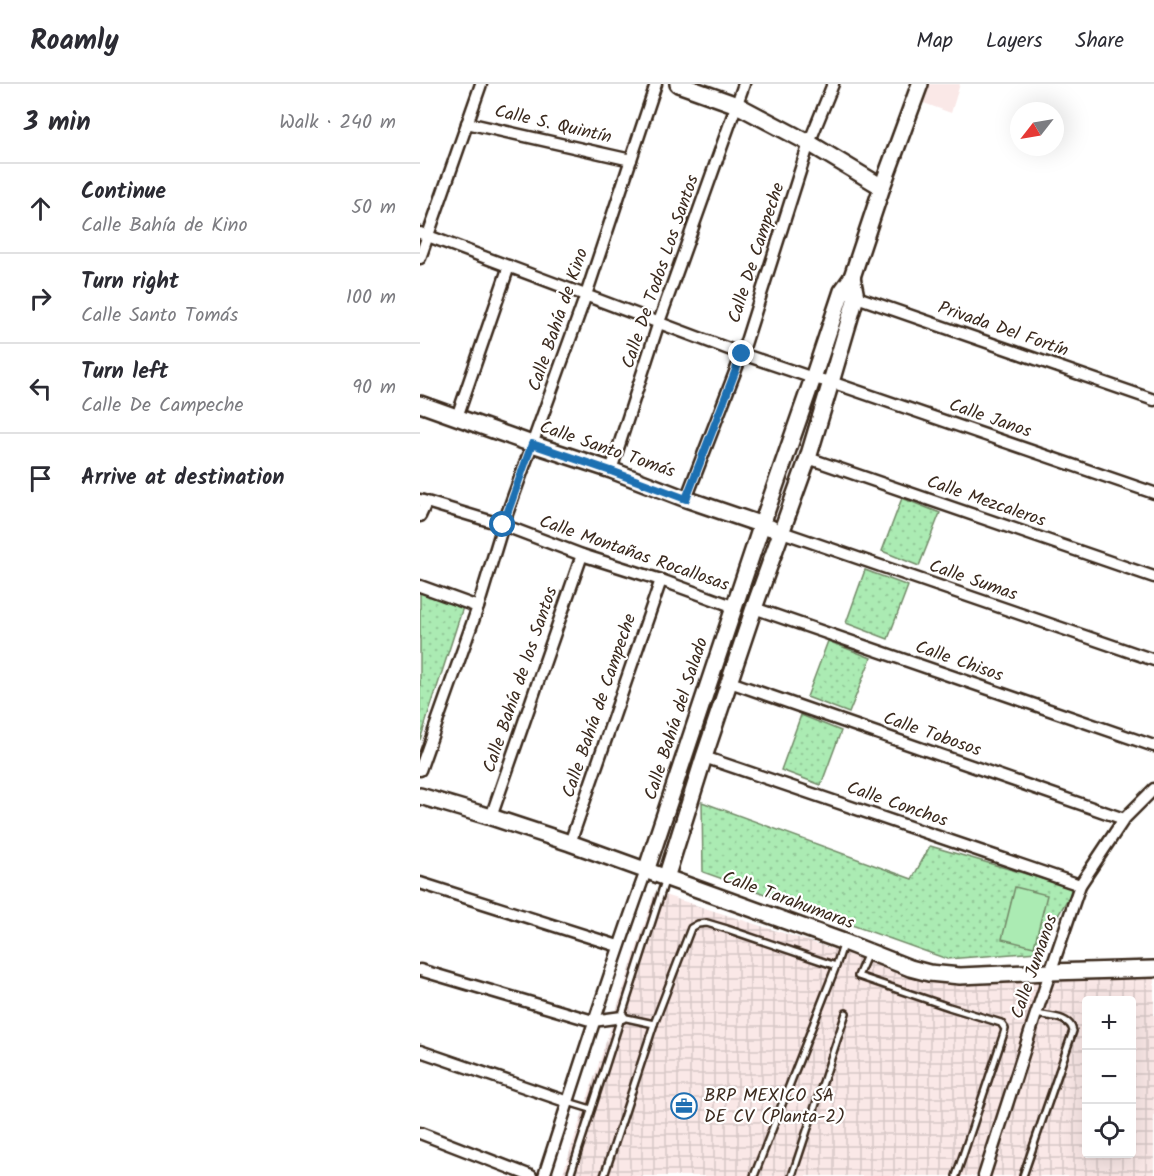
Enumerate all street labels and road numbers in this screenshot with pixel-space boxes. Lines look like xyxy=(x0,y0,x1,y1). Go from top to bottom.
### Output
street label: Calle S. Quintín xyxy=(492,97,614,153)
street label: Calle De Todos Los Santos xyxy=(614,171,708,373)
street label: Calle De Campeche xyxy=(721,179,793,327)
street label: Calle Bahía de Kino xyxy=(521,244,597,396)
street label: Privada Del Fortín xyxy=(934,294,1072,366)
street label: Calle Janos xyxy=(945,391,1036,447)
street label: Calle Santo Tomás xyxy=(535,413,679,487)
street label: Calle Mezcaleros xyxy=(923,468,1050,536)
street label: Calle Montañas Rocallosas xyxy=(535,508,733,600)
street label: Calle Sumas xyxy=(925,552,1022,610)
street label: Calle Bahía de los Santos xyxy=(476,583,567,777)
street label: Calle Bahía de Campeche xyxy=(555,610,645,802)
street label: Calle Chisos xyxy=(911,633,1007,691)
street label: Calle Bahía del Salado xyxy=(637,634,717,804)
street label: Calle Tobosos xyxy=(879,705,985,765)
street label: Calle Conchos xyxy=(842,774,952,836)
street label: Calle Tarahumaras xyxy=(718,864,859,939)
street label: Calle Jumanos xyxy=(1004,911,1066,1023)

